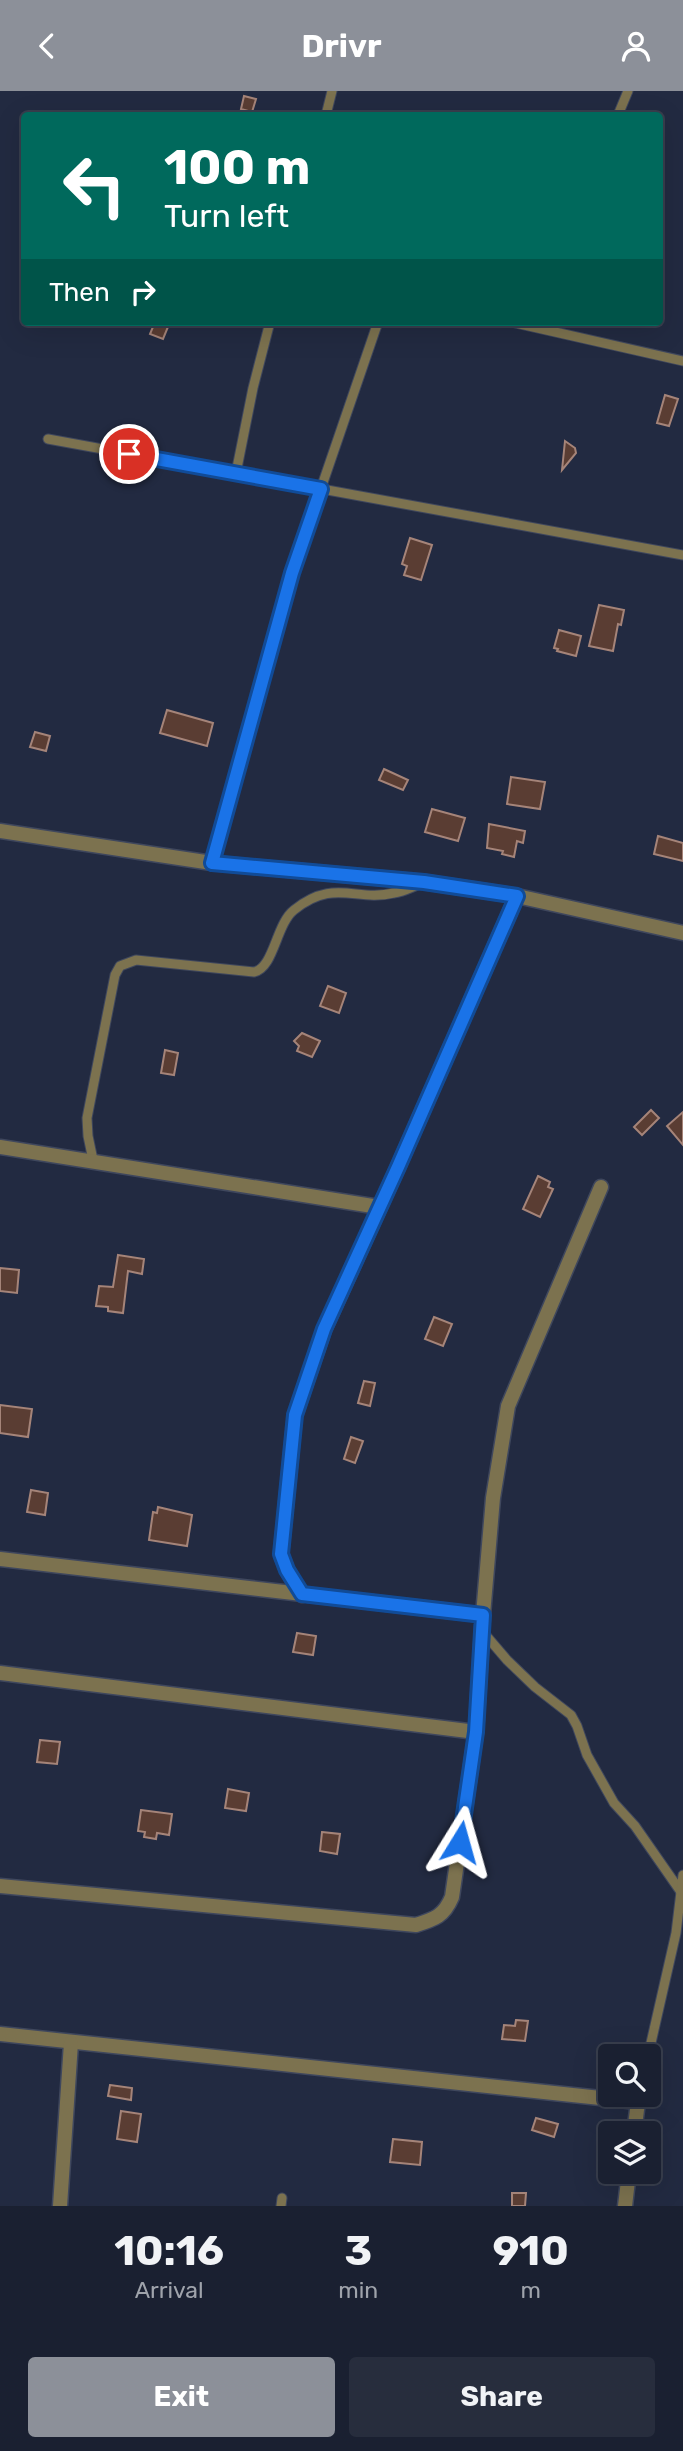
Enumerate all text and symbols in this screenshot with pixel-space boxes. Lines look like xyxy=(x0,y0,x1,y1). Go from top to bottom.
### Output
icon: back xyxy=(28,27,66,65)
text: Drivr xyxy=(301,27,382,65)
icon: person xyxy=(617,27,655,65)
text: 100 m xyxy=(164,138,310,196)
icon: left xyxy=(49,140,140,231)
text: Turn left xyxy=(164,197,289,235)
icon: right xyxy=(124,273,162,311)
text: Then xyxy=(49,277,110,308)
pin xyxy=(99,424,159,484)
icon: arrive xyxy=(110,435,148,473)
position arrow xyxy=(423,1805,497,1879)
map controls xyxy=(598,2044,661,2184)
button: search xyxy=(598,2044,661,2107)
button: layers xyxy=(598,2121,661,2184)
text: 10:16 xyxy=(114,2226,224,2276)
text: 3 xyxy=(344,2226,372,2276)
text: 910 xyxy=(492,2226,569,2276)
text: Arrival xyxy=(135,2276,204,2304)
text: min xyxy=(338,2276,378,2304)
text: m xyxy=(520,2276,541,2304)
button: Exit xyxy=(28,2357,335,2437)
button: Share xyxy=(349,2357,655,2437)

